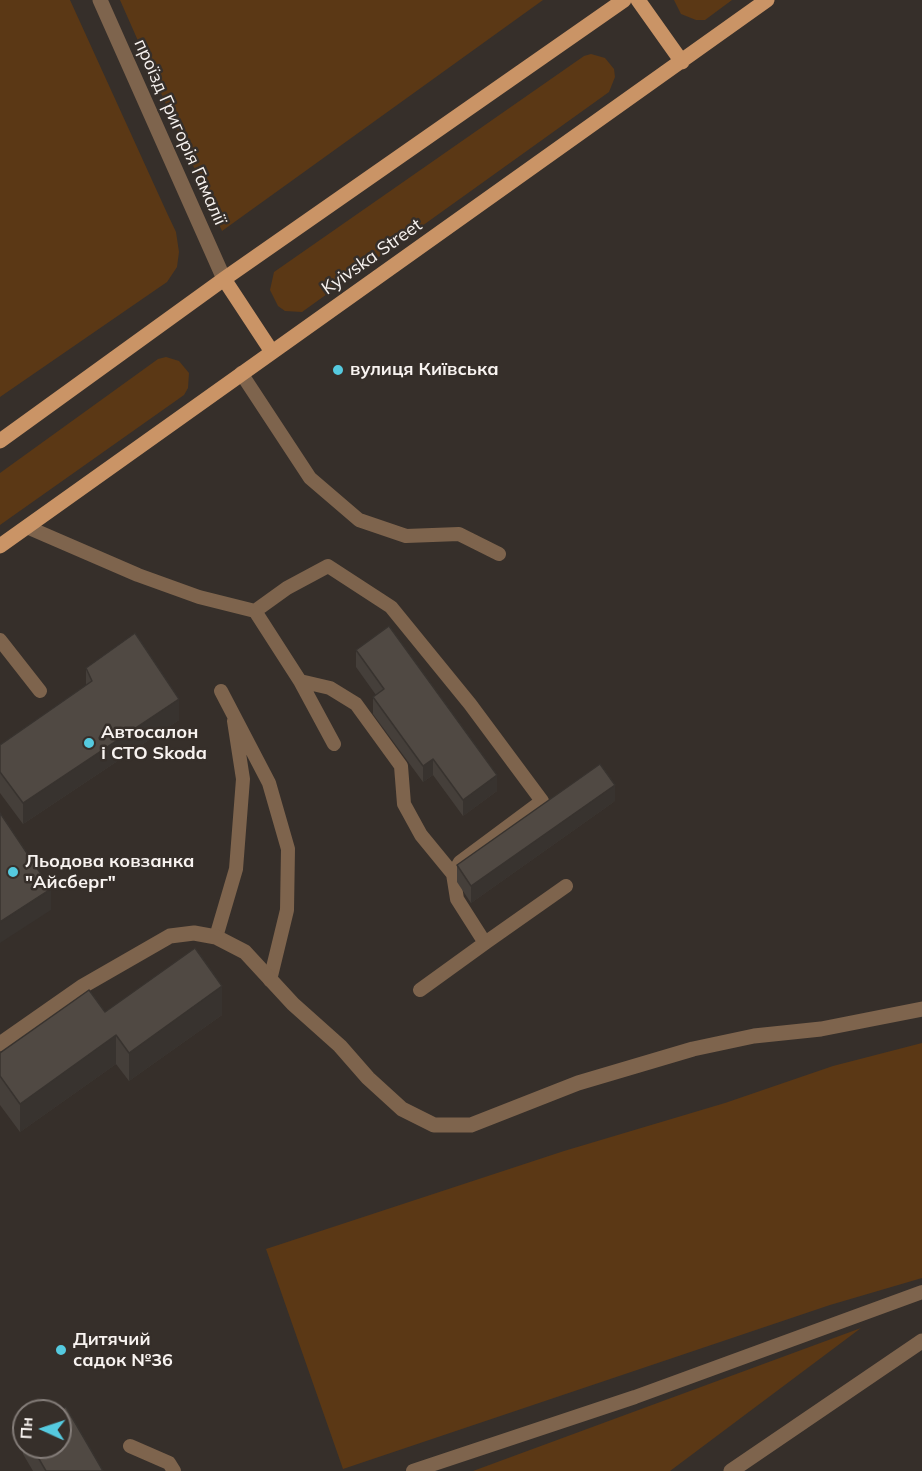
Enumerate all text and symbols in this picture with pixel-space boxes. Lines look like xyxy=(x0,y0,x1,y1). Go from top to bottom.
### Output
street label: проїзд Григорія Гамалії xyxy=(129,36,231,228)
street label: Kyivska Street xyxy=(318,214,426,300)
place label: вулиця Київська xyxy=(350,359,499,381)
marker: вулиця Київська xyxy=(331,363,345,377)
place label: Автосалон і СТО Skoda xyxy=(101,722,207,764)
marker: Автосалон і СТО Skoda xyxy=(82,736,96,750)
place label: Льодова ковзанка "Айсберг" xyxy=(25,851,194,894)
marker: Льодова ковзанка "Айсберг" xyxy=(6,865,20,879)
place label: Дитячий садок №36 xyxy=(73,1329,173,1372)
marker: Дитячий садок №36 xyxy=(54,1343,68,1357)
north arrow xyxy=(12,1399,72,1459)
text: Пн xyxy=(15,1417,37,1440)

